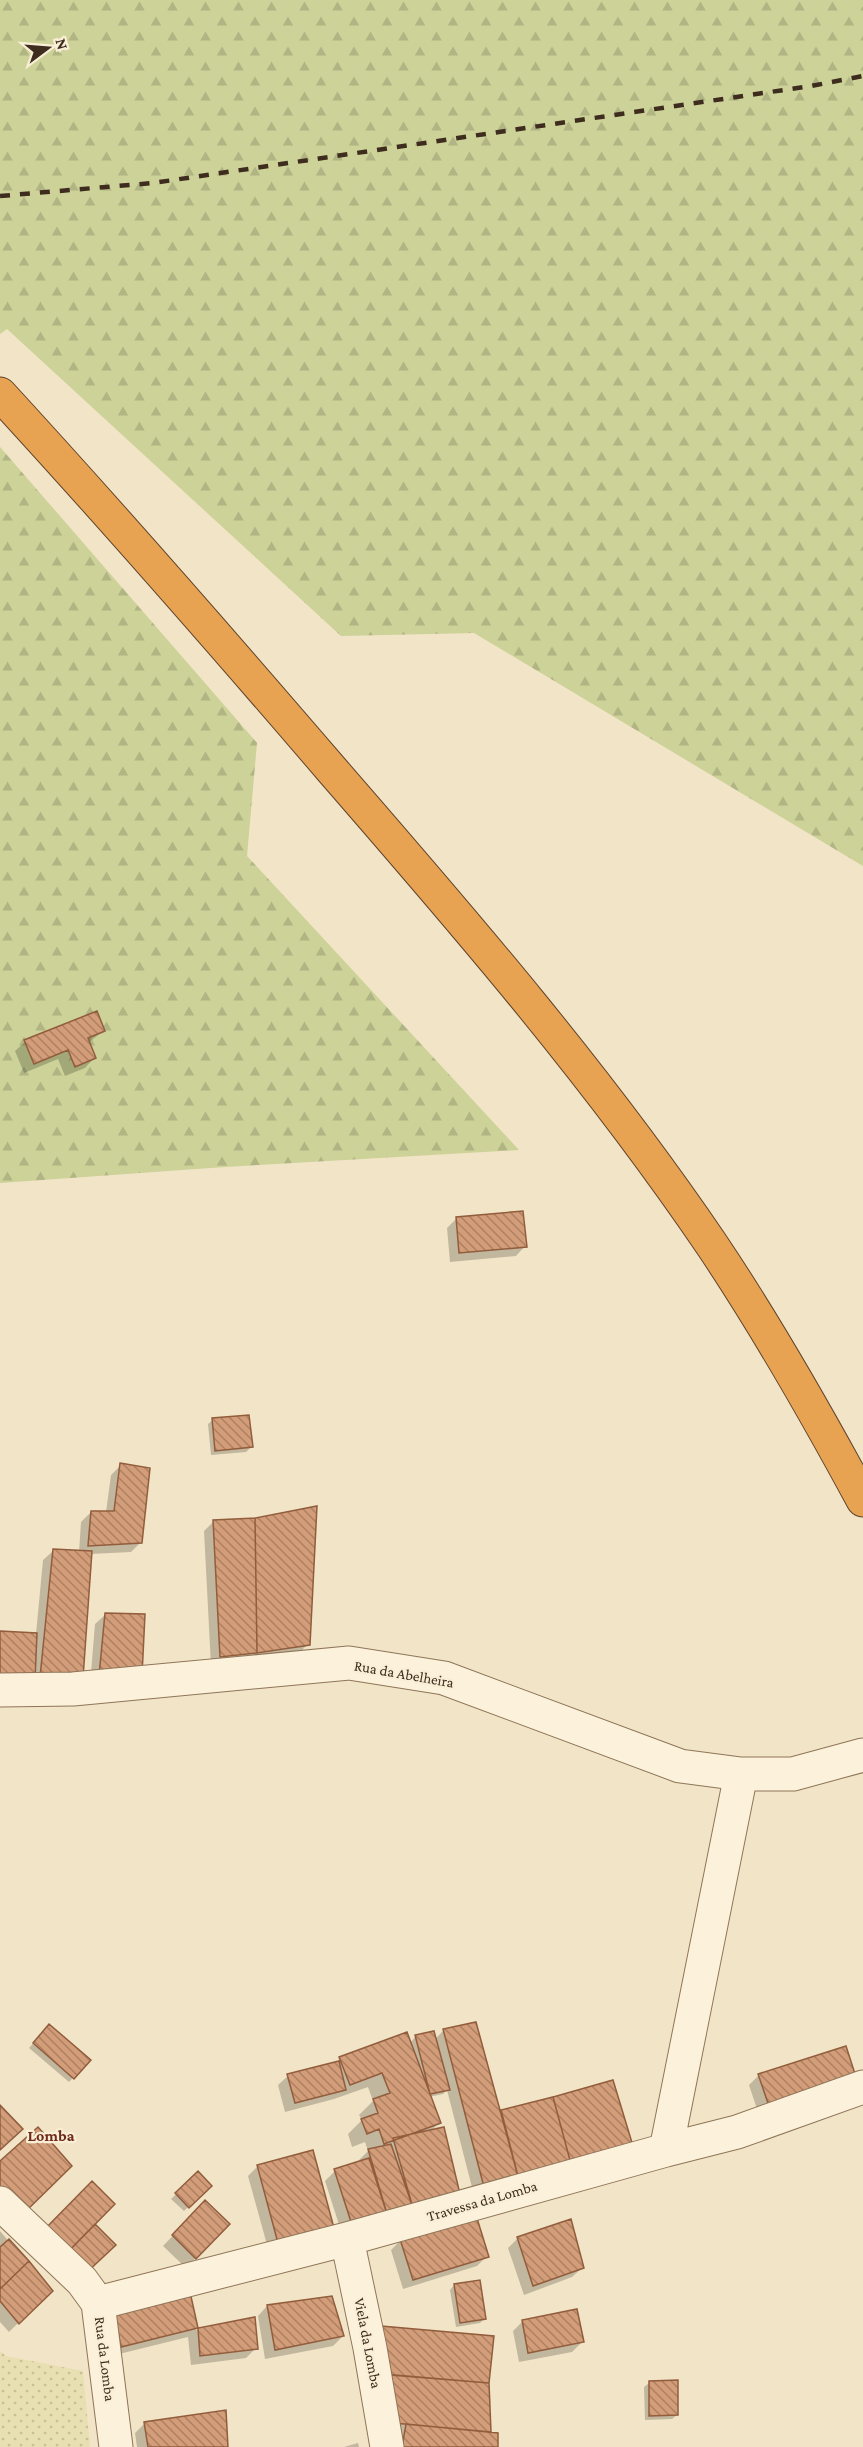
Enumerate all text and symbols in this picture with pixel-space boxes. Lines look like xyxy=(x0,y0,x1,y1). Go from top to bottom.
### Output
north arrow xyxy=(18,18,78,78)
text: N xyxy=(52,36,72,52)
street label: Rua da Abelheira xyxy=(353,1657,455,1691)
district label: Lomba xyxy=(28,2127,75,2144)
street label: Travessa da Lomba xyxy=(425,2178,539,2224)
street label: Viela da Lomba xyxy=(351,2296,385,2390)
street label: Rua da Lomba xyxy=(92,2316,118,2402)

